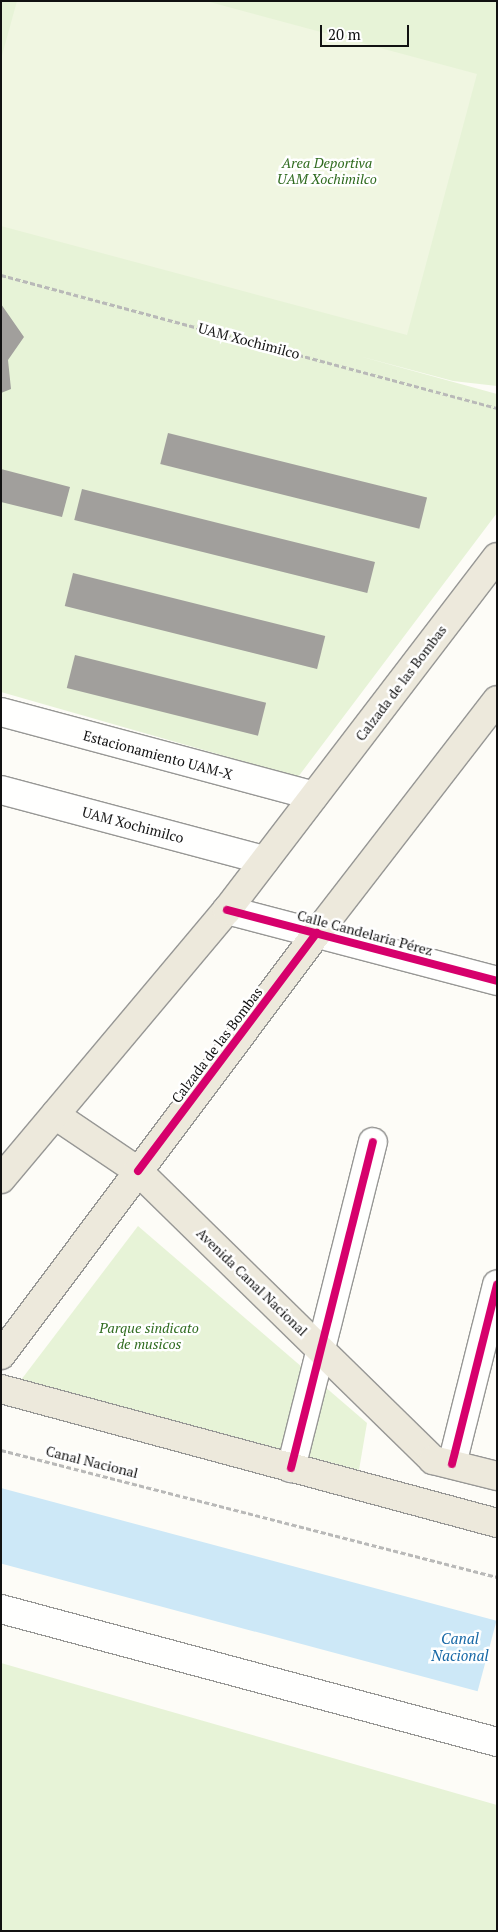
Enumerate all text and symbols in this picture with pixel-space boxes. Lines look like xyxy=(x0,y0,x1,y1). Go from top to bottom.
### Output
scale bar xyxy=(323,15,412,47)
text: 20 m xyxy=(328,24,361,44)
park label: Area Deportiva UAM Xochimilco xyxy=(277,155,377,188)
street label: UAM Xochimilco xyxy=(196,319,302,363)
street label: Calzada de las Bombas xyxy=(352,622,450,744)
street label: Estacionamiento UAM-X xyxy=(81,727,235,783)
street label: UAM Xochimilco xyxy=(80,803,186,847)
street label: Calle Candelaria Pérez xyxy=(295,907,435,959)
street label: Calzada de las Bombas xyxy=(168,984,266,1106)
street label: Avenida Canal Nacional xyxy=(193,1225,311,1339)
park label: Parque sindicato de musicos xyxy=(99,1320,199,1352)
street label: Canal Nacional xyxy=(44,1442,140,1482)
water label: Canal Nacional xyxy=(431,1629,489,1664)

